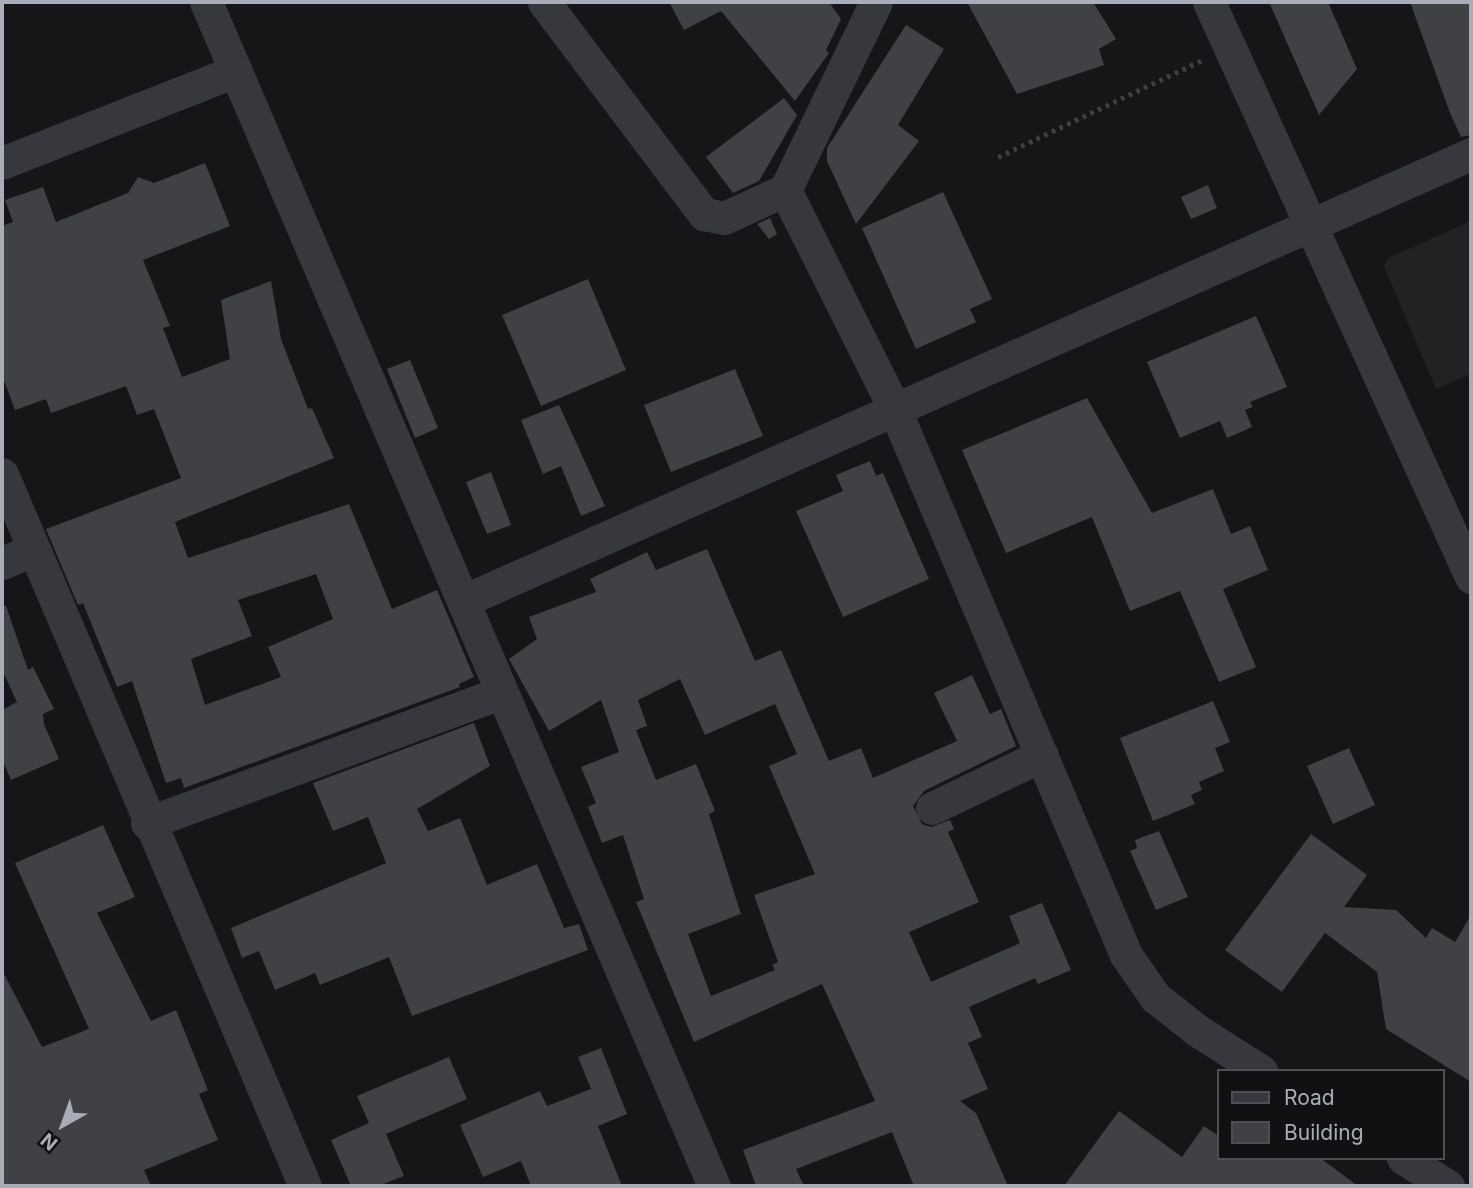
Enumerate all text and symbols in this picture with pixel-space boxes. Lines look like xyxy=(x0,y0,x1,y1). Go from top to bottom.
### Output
legend xyxy=(1218,1069,1445,1160)
text: Road xyxy=(1284,1085,1335,1110)
north arrow xyxy=(28,1090,98,1160)
text: Building xyxy=(1284,1120,1364,1145)
text: N xyxy=(36,1128,62,1155)

